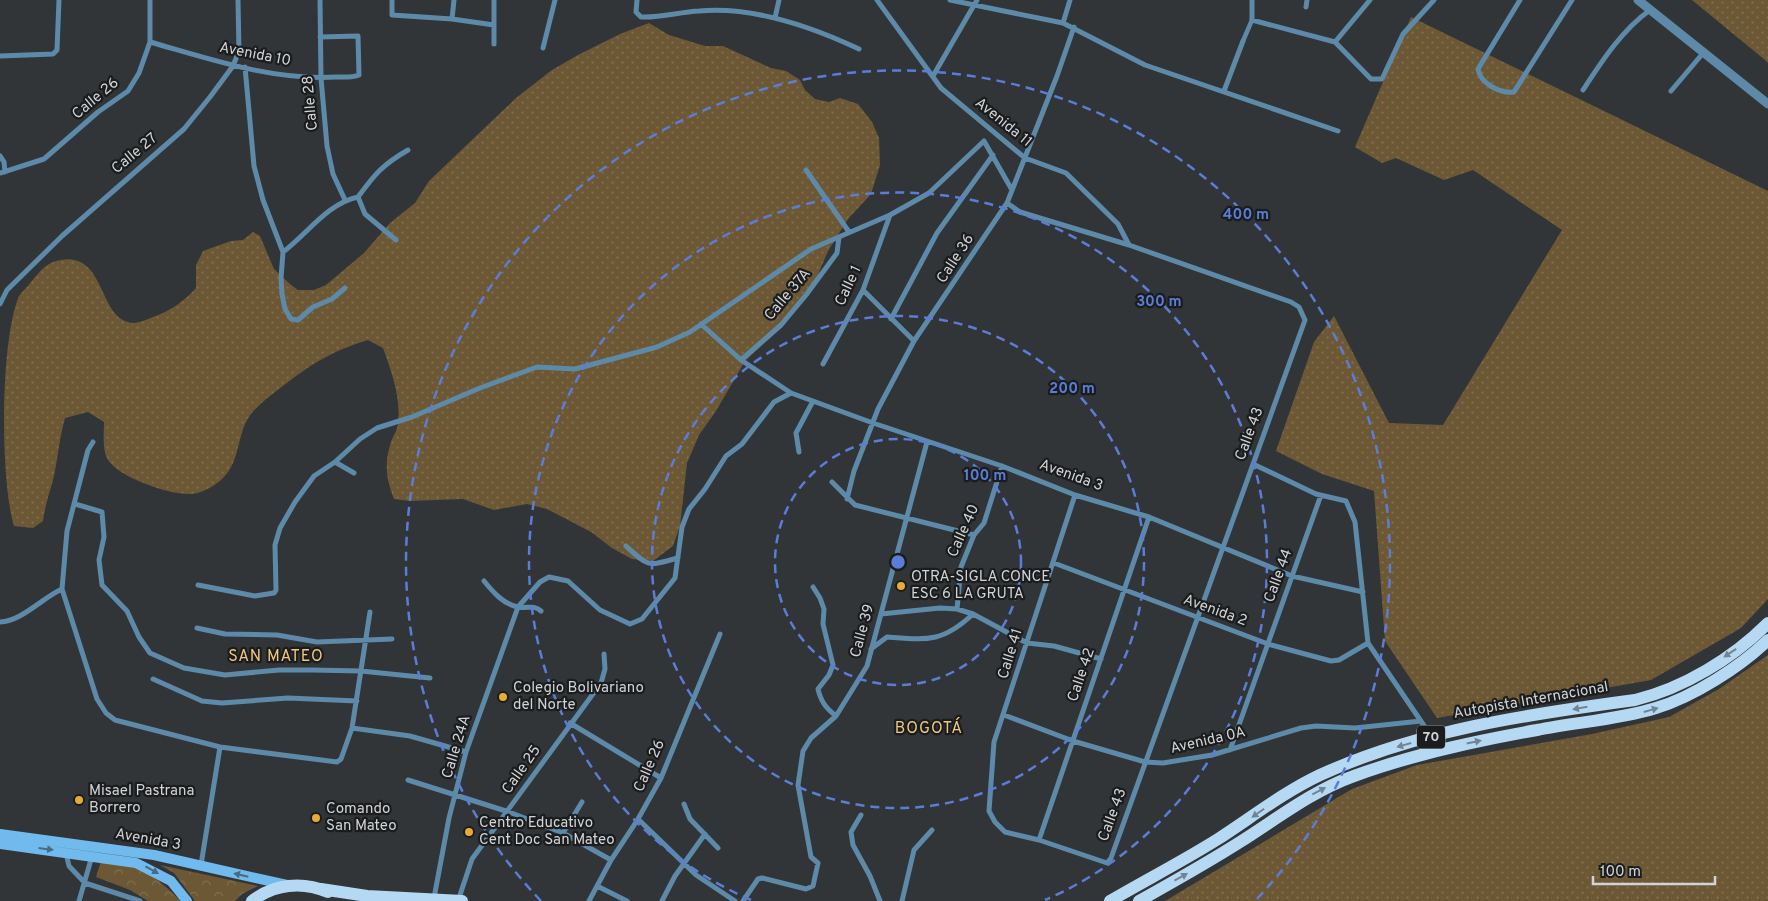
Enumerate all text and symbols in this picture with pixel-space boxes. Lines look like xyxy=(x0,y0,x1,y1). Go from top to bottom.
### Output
street label: Avenida 10 xyxy=(218,39,292,71)
street label: Calle 26 xyxy=(69,74,123,124)
street label: Calle 28 xyxy=(299,75,323,131)
street label: Avenida 11 xyxy=(970,94,1036,152)
street label: Calle 27 xyxy=(108,129,162,179)
text: 400 m xyxy=(1223,206,1269,225)
street label: Calle 36 xyxy=(933,231,979,287)
street label: Calle 1 xyxy=(831,263,867,309)
street label: Calle 37A xyxy=(761,265,815,325)
text: 300 m xyxy=(1136,293,1182,312)
text: 200 m xyxy=(1049,380,1095,399)
street label: Calle 43 xyxy=(1232,405,1268,463)
street label: Avenida 3 xyxy=(1037,456,1105,496)
text: 100 m xyxy=(964,467,1006,486)
street label: Calle 40 xyxy=(944,502,984,560)
street label: Calle 44 xyxy=(1261,547,1297,605)
centre of rings xyxy=(889,553,907,571)
place label: OTRA-SIGLA CONCE ESC 6 LA GRUTA xyxy=(911,568,1050,604)
marker: OTRA-SIGLA CONCE ESC 6 LA GRUTA xyxy=(895,580,907,592)
street label: Avenida 2 xyxy=(1180,591,1250,631)
street label: Calle 39 xyxy=(847,602,879,660)
street label: Calle 41 xyxy=(994,626,1028,682)
street label: Calle 42 xyxy=(1064,646,1100,704)
district label: SAN MATEO xyxy=(228,647,324,667)
one-way arrow xyxy=(1723,648,1737,658)
street label: Autopista Internacional xyxy=(1452,678,1610,724)
place label: Colegio Bolivariano del Norte xyxy=(513,679,644,715)
marker: Colegio Bolivariano del Norte xyxy=(497,691,509,703)
one-way arrow xyxy=(1572,704,1588,712)
one-way arrow xyxy=(1643,706,1658,714)
street label: Calle 24A xyxy=(438,713,476,781)
district label: BOGOTÁ xyxy=(895,717,963,739)
street label: Avenida 0A xyxy=(1168,723,1248,759)
road number: 70 xyxy=(1417,726,1445,749)
street label: Calle 26 xyxy=(630,737,670,795)
one-way arrow xyxy=(1466,738,1481,746)
one-way arrow xyxy=(1396,741,1411,749)
street label: Calle 25 xyxy=(498,742,546,798)
place label: Misael Pastrana Borrero xyxy=(89,782,194,818)
street label: Calle 43 xyxy=(1095,786,1131,844)
one-way arrow xyxy=(1312,787,1326,795)
marker: Misael Pastrana Borrero xyxy=(73,794,85,806)
place label: Comando San Mateo xyxy=(326,800,397,836)
one-way arrow xyxy=(1251,808,1264,818)
marker: Comando San Mateo xyxy=(310,812,322,824)
place label: Centro Educativo Cent Doc San Mateo xyxy=(479,814,615,850)
street label: Avenida 3 xyxy=(114,825,182,855)
marker: Centro Educativo Cent Doc San Mateo xyxy=(463,826,475,838)
one-way arrow xyxy=(38,845,54,853)
scale bar xyxy=(1593,854,1716,886)
text: 100 m xyxy=(1600,863,1641,882)
one-way arrow xyxy=(145,866,159,874)
one-way arrow xyxy=(233,871,248,879)
one-way arrow xyxy=(1174,873,1189,881)

